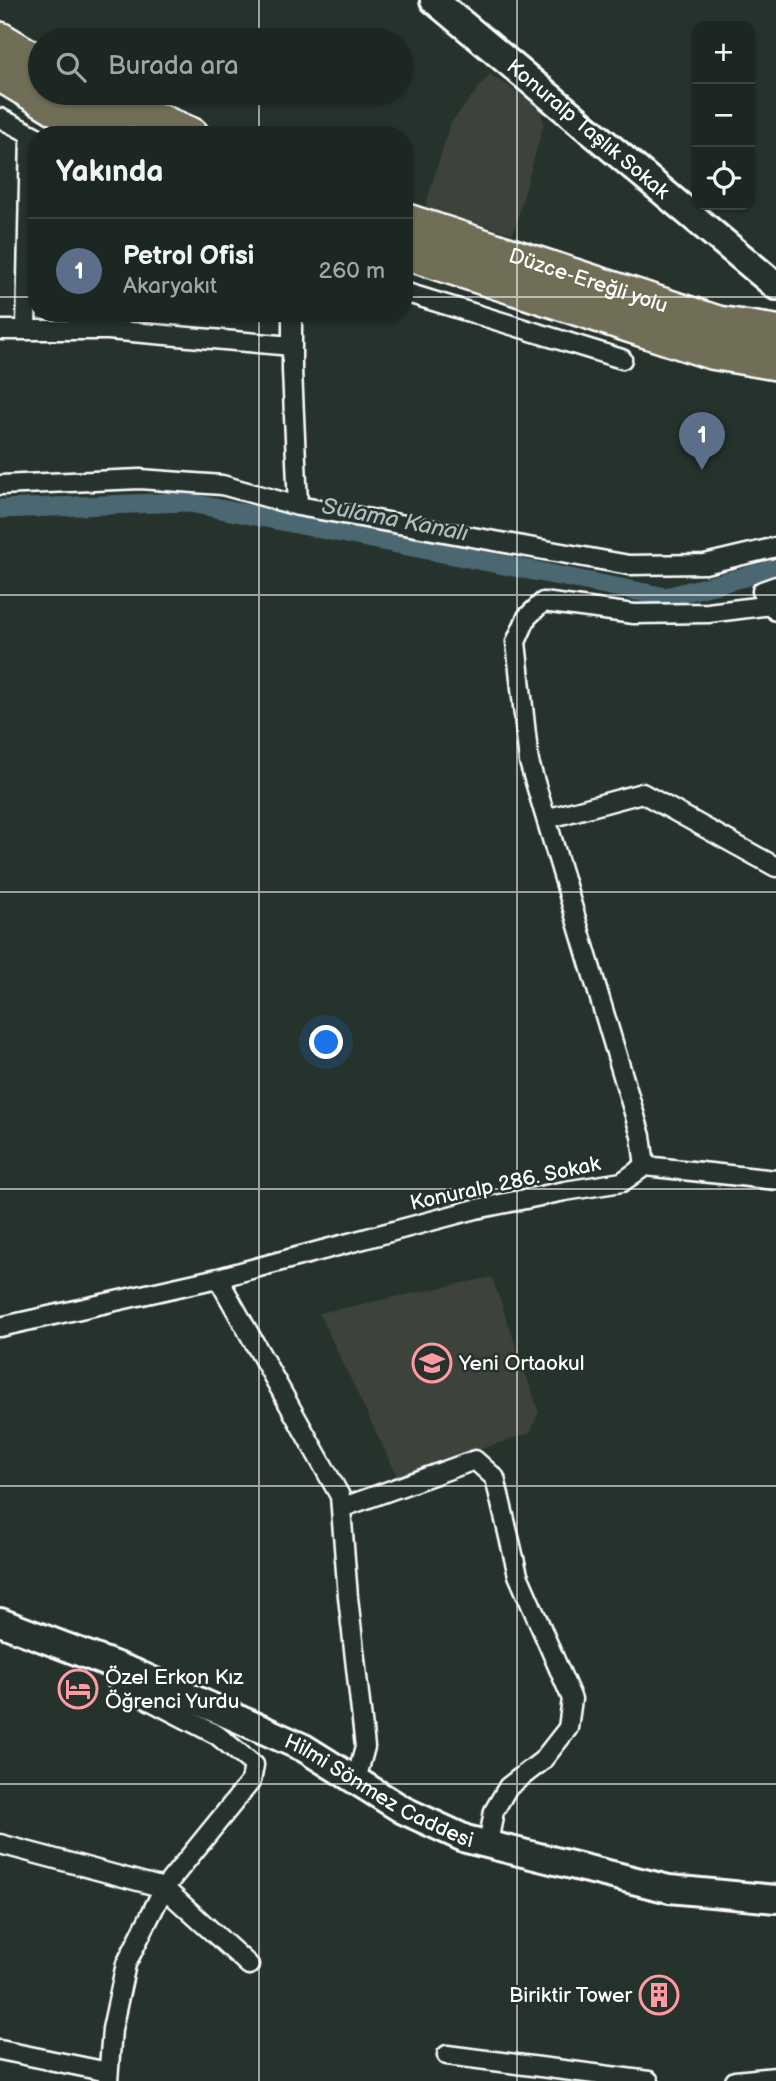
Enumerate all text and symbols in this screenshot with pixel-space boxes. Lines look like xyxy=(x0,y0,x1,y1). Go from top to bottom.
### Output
map controls xyxy=(692,21,755,210)
button: + xyxy=(692,21,755,84)
search box xyxy=(28,28,413,105)
icon: search xyxy=(52,48,90,86)
text: Burada ara xyxy=(108,51,239,82)
street label: Konuralp Taşlık Sokak xyxy=(501,54,675,205)
button: − xyxy=(692,84,755,147)
button: locate xyxy=(692,147,755,210)
text: Yakında xyxy=(56,154,163,190)
text: Petrol Ofisi xyxy=(123,241,254,272)
street label: Düzce-Ereğli yolu xyxy=(506,243,671,319)
text: 1 xyxy=(74,257,84,285)
text: 260 m xyxy=(319,257,385,285)
text: Akaryakıt xyxy=(123,272,217,300)
pin: 1 xyxy=(679,412,725,470)
water label: Sulama Kanalı xyxy=(319,492,470,548)
your location xyxy=(309,1025,343,1059)
street label: Konuralp 286. Sokak xyxy=(408,1151,603,1216)
school or university icon: Yeni Ortaokul xyxy=(411,1342,453,1384)
place label: Yeni Ortaokul xyxy=(458,1351,584,1376)
place label: Özel Erkon Kız Öğrenci Yurdu xyxy=(105,1665,244,1714)
hotel icon: Özel Erkon Kız Öğrenci Yurdu xyxy=(57,1668,99,1710)
street label: Hilmi Sönmez Caddesi xyxy=(281,1729,476,1853)
building icon: Biriktir Tower xyxy=(638,1974,680,2016)
place label: Biriktir Tower xyxy=(509,1983,632,2008)

